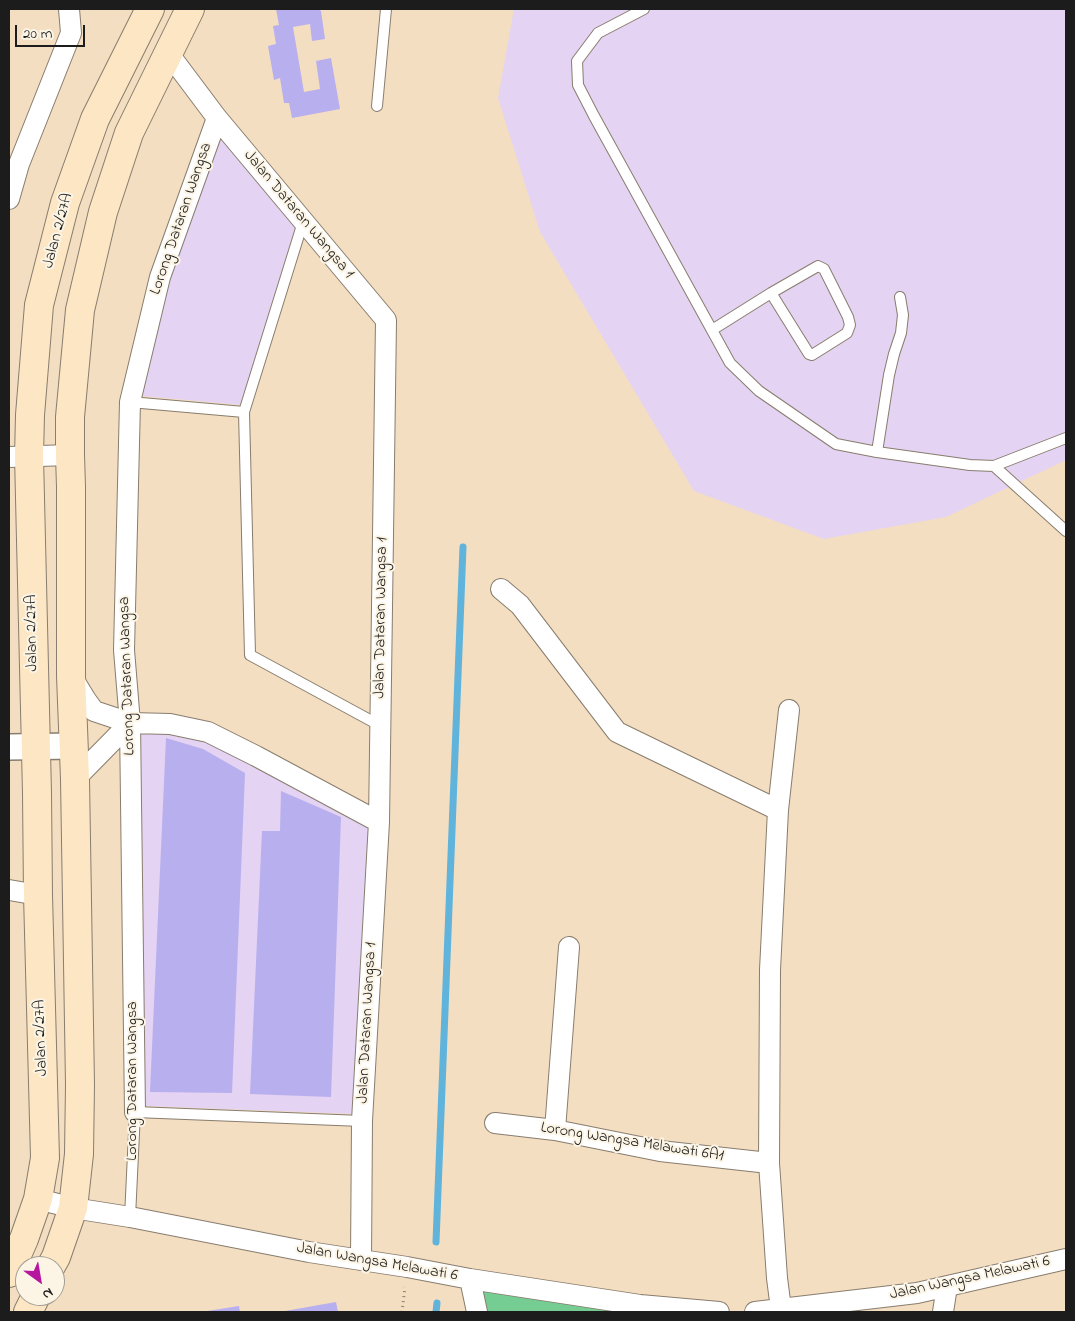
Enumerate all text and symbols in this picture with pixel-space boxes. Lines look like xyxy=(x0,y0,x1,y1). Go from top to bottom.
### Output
scale bar xyxy=(18,15,88,47)
text: 20 m xyxy=(23,23,52,45)
street label: Lorong Dataran Wangsa xyxy=(147,141,217,297)
street label: Jalan Dataran Wangsa 1 xyxy=(239,147,357,283)
street label: Jalan 2/27A xyxy=(40,191,78,271)
street label: Jalan Dataran Wangsa 1 xyxy=(371,537,393,699)
street label: Jalan 2/27A xyxy=(23,594,43,672)
street label: Lorong Dataran Wangsa xyxy=(116,596,140,756)
street label: Jalan Dataran Wangsa 1 xyxy=(354,942,382,1104)
street label: Jalan 2/27A xyxy=(31,999,53,1077)
street label: Lorong Dataran Wangsa xyxy=(123,1001,143,1161)
street label: Lorong Wangsa Melawati 6A1 xyxy=(539,1119,725,1167)
street label: Jalan Wangsa Melawati 6 xyxy=(295,1239,459,1287)
street label: Jalan Wangsa Melawati 6 xyxy=(888,1253,1052,1305)
north arrow xyxy=(15,1256,65,1306)
text: N xyxy=(38,1282,57,1305)

